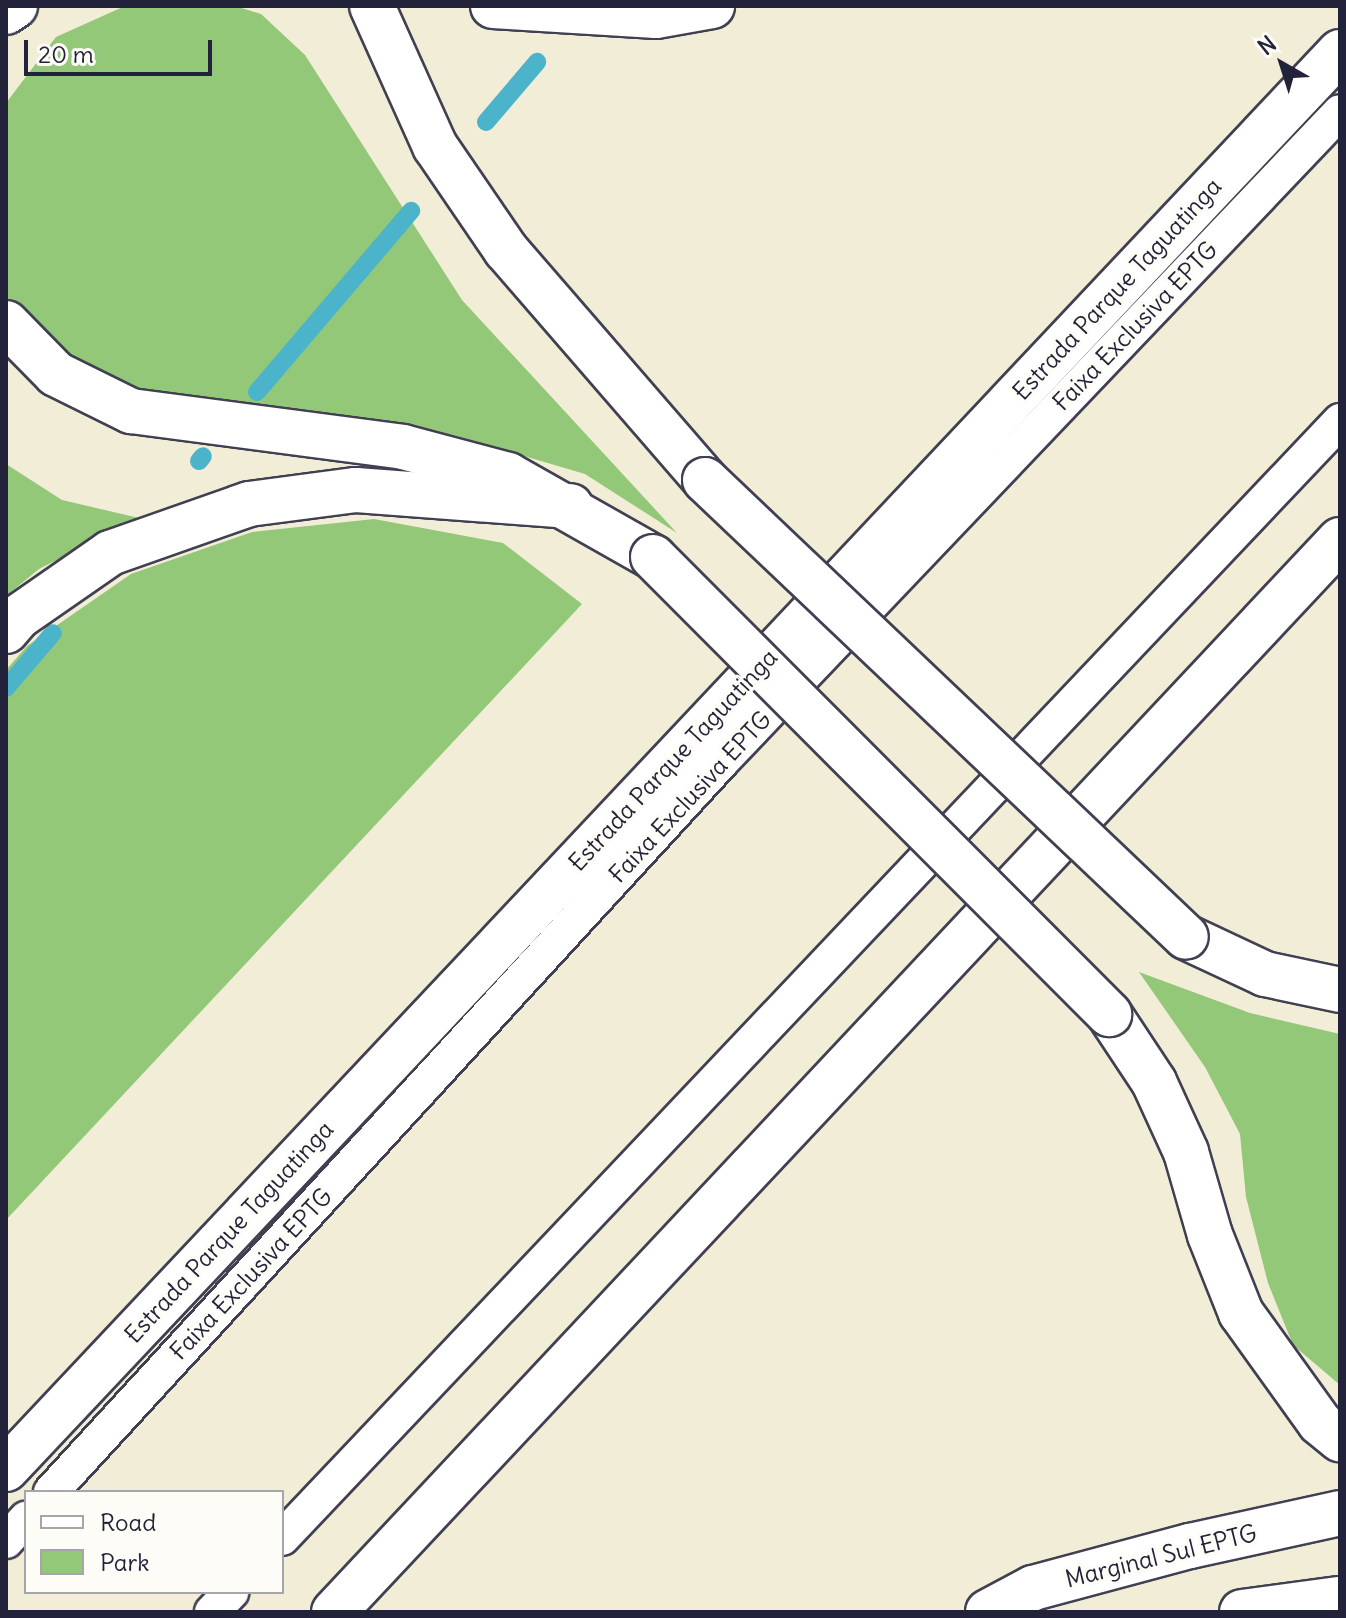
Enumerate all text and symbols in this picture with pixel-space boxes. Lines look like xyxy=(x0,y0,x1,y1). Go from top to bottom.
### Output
scale bar xyxy=(28,24,216,74)
north arrow xyxy=(1242,24,1322,104)
text: N xyxy=(1252,30,1282,61)
text: 20 m xyxy=(38,39,94,69)
street label: Estrada Parque Taguatinga xyxy=(1007,172,1227,406)
street label: Faixa Exclusiva EPTG xyxy=(1047,235,1223,417)
street label: Estrada Parque Taguatinga xyxy=(563,643,783,877)
street label: Faixa Exclusiva EPTG xyxy=(603,705,777,889)
street label: Estrada Parque Taguatinga xyxy=(119,1115,339,1349)
street label: Faixa Exclusiva EPTG xyxy=(164,1182,338,1366)
legend xyxy=(24,1490,284,1594)
text: Road xyxy=(100,1507,156,1537)
street label: Marginal Sul EPTG xyxy=(1062,1518,1260,1594)
text: Park xyxy=(100,1547,150,1577)

